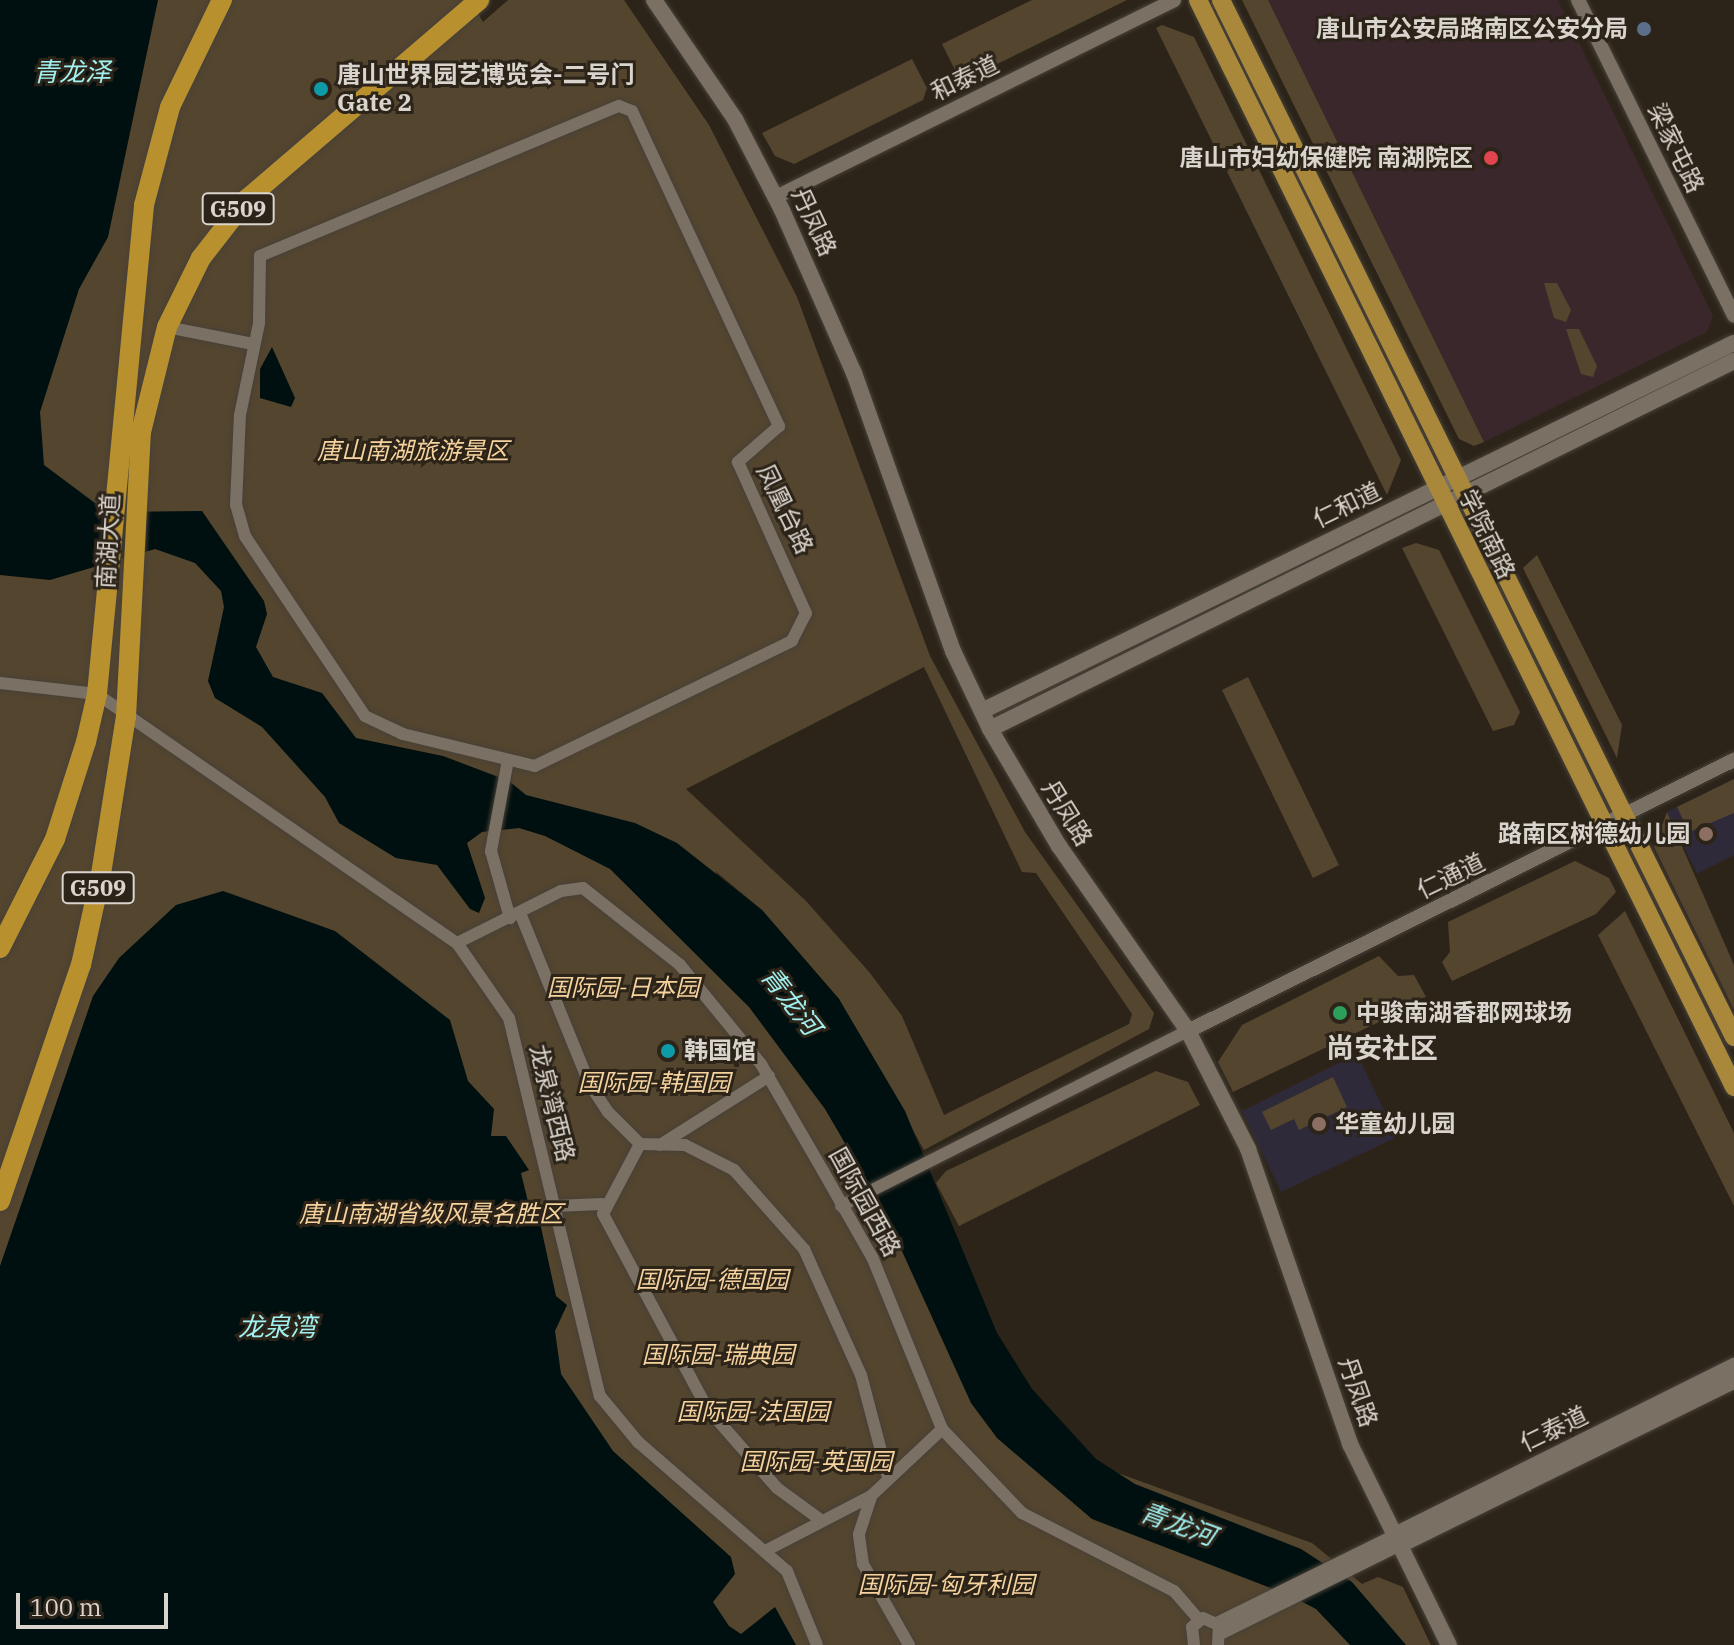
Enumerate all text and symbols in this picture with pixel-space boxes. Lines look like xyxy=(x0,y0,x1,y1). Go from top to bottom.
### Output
place label: 唐山市公安局路南区公安分局 xyxy=(1316,15,1628,43)
marker: 唐山市公安局路南区公安分局 xyxy=(1635,20,1653,38)
street label: 和泰道 xyxy=(926,49,1004,107)
water label: 青龙泽 xyxy=(33,56,111,88)
place label: 唐山世界园艺博览会-二号门 Gate 2 xyxy=(337,61,635,117)
marker: 唐山世界园艺博览会-二号门 Gate 2 xyxy=(312,80,330,98)
street label: 梁家屯路 xyxy=(1642,99,1710,197)
place label: 唐山市妇幼保健院 南湖院区 xyxy=(1179,144,1473,172)
marker: 唐山市妇幼保健院 南湖院区 xyxy=(1480,147,1502,169)
street label: 丹凤路 xyxy=(786,183,842,261)
road number: G509 xyxy=(200,191,276,227)
park label: 唐山南湖旅游景区 xyxy=(317,437,509,465)
street label: 凤凰台路 xyxy=(751,460,819,558)
street label: 仁和道 xyxy=(1308,476,1386,534)
street label: 学院南路 xyxy=(1453,485,1521,583)
street label: 南湖大道 xyxy=(91,492,125,590)
street label: 丹凤路 xyxy=(1036,775,1098,851)
place label: 路南区树德幼儿园 xyxy=(1498,820,1690,848)
marker: 路南区树德幼儿园 xyxy=(1697,825,1715,843)
street label: 仁通道 xyxy=(1412,847,1490,905)
road number: G509 xyxy=(60,870,136,906)
water label: 青龙河 xyxy=(755,961,827,1041)
park label: 国际园-日本园 xyxy=(547,974,699,1002)
place label: 中骏南湖香郡网球场 xyxy=(1356,999,1572,1027)
marker: 中骏南湖香郡网球场 xyxy=(1331,1004,1349,1022)
district label: 尚安社区 xyxy=(1326,1031,1438,1065)
place label: 韩国馆 xyxy=(684,1037,756,1065)
street label: 龙泉湾西路 xyxy=(524,1041,580,1165)
marker: 韩国馆 xyxy=(659,1042,677,1060)
park label: 国际园-韩国园 xyxy=(578,1069,730,1097)
place label: 华童幼儿园 xyxy=(1335,1110,1455,1138)
marker: 华童幼儿园 xyxy=(1310,1115,1328,1133)
street label: 国际园西路 xyxy=(823,1143,907,1261)
park label: 唐山南湖省级风景名胜区 xyxy=(299,1200,563,1228)
park label: 国际园-德国园 xyxy=(636,1266,788,1294)
water label: 龙泉湾 xyxy=(238,1311,316,1343)
park label: 国际园-瑞典园 xyxy=(642,1341,794,1369)
street label: 丹凤路 xyxy=(1333,1353,1383,1431)
park label: 国际园-法国园 xyxy=(677,1398,829,1426)
street label: 仁泰道 xyxy=(1515,1400,1593,1458)
park label: 国际园-英国园 xyxy=(740,1448,892,1476)
water label: 青龙河 xyxy=(1136,1496,1220,1552)
park label: 国际园-匈牙利园 xyxy=(858,1571,1034,1599)
scale bar xyxy=(20,1577,172,1627)
text: 100 m xyxy=(30,1591,102,1623)

